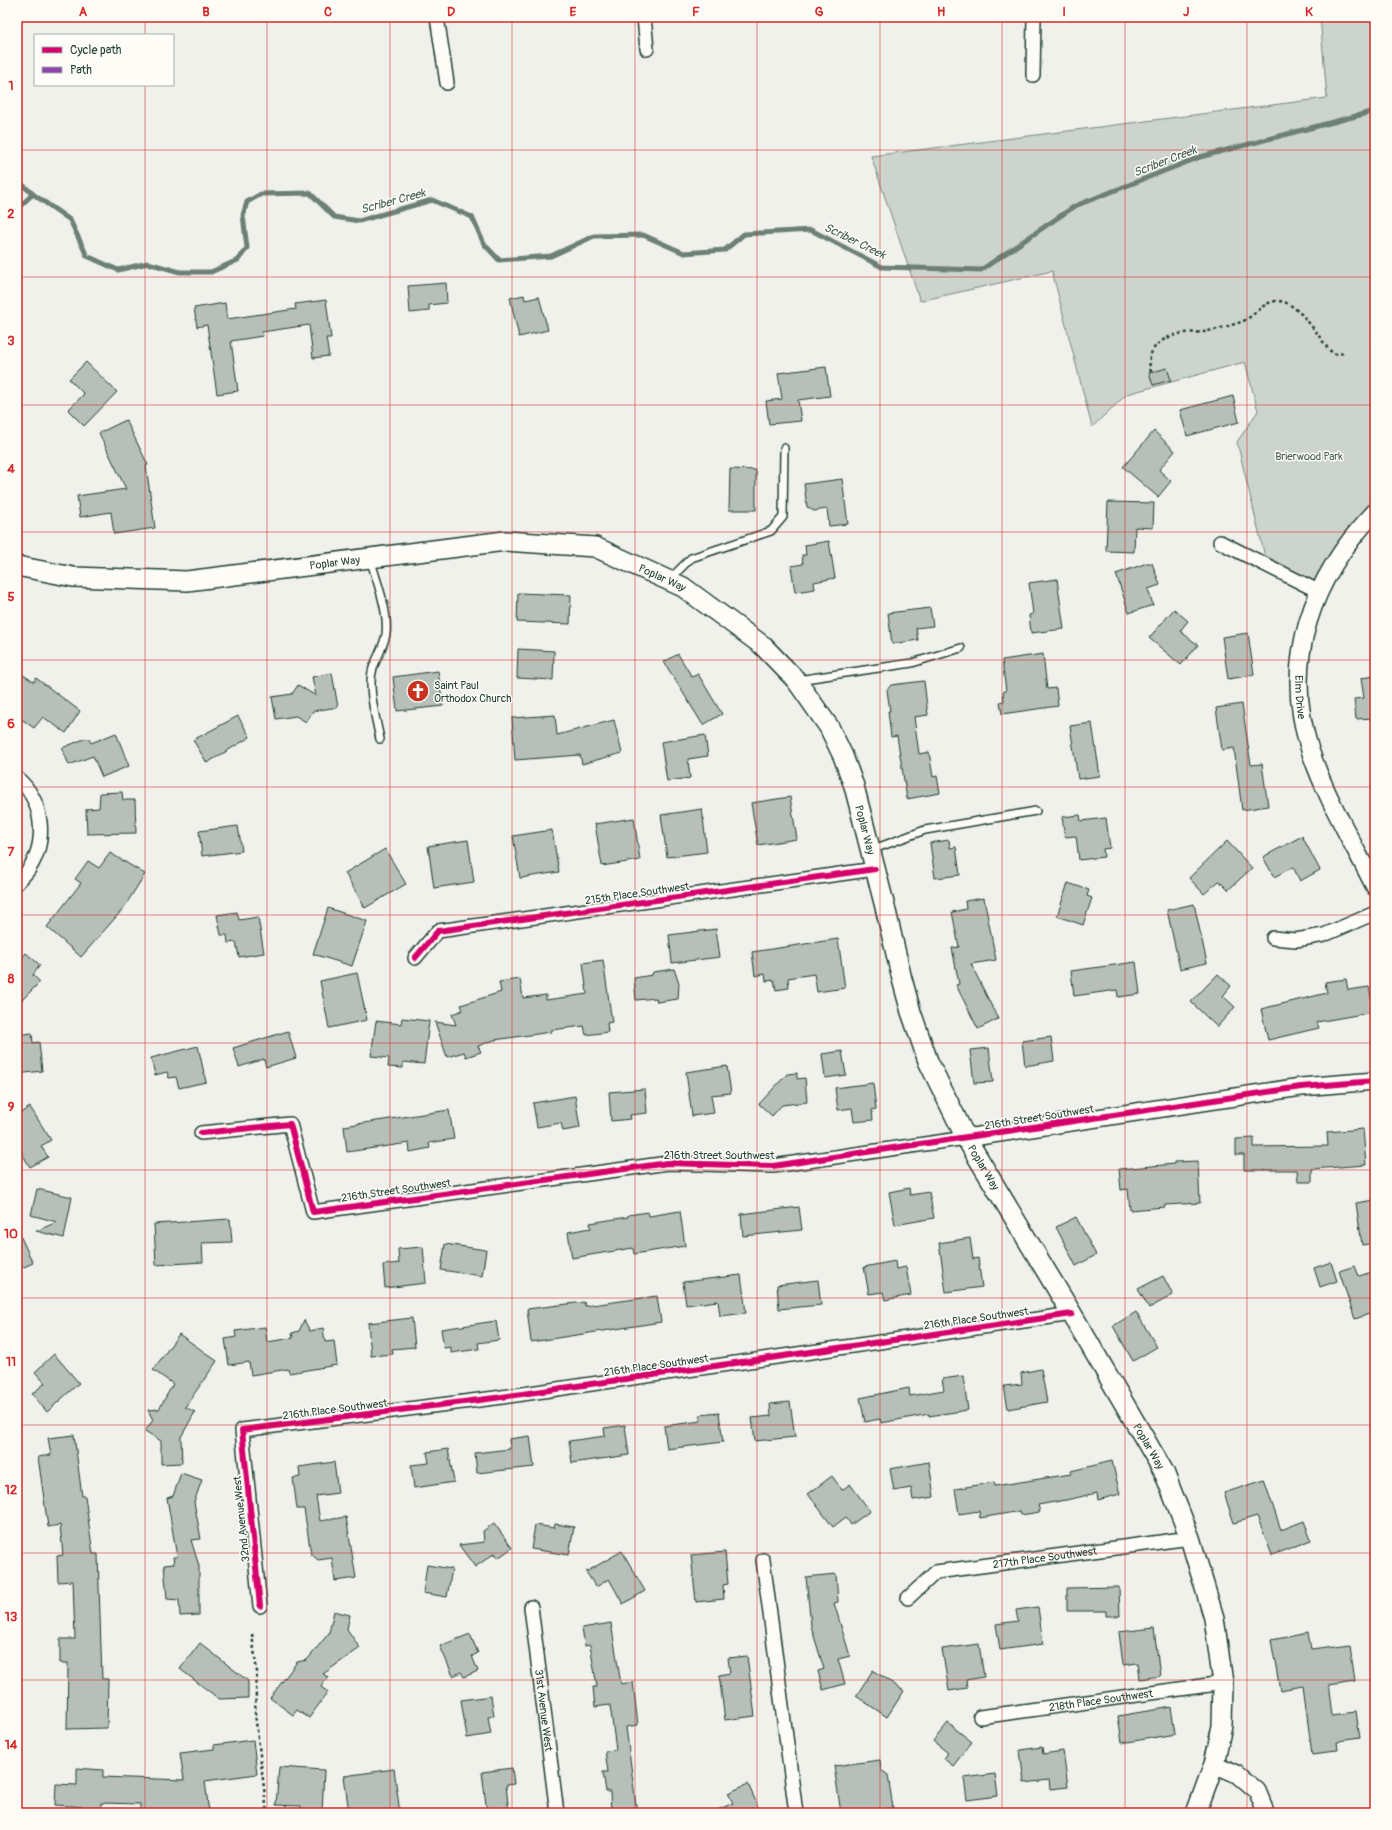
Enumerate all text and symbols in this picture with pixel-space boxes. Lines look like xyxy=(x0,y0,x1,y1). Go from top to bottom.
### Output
text: A xyxy=(79,4,88,20)
text: B xyxy=(202,4,210,20)
text: C xyxy=(324,4,332,20)
text: D xyxy=(447,4,455,20)
text: E xyxy=(570,4,577,20)
text: F xyxy=(692,4,700,20)
text: G xyxy=(815,4,824,20)
text: H xyxy=(937,4,945,20)
text: I xyxy=(1062,4,1066,20)
text: J xyxy=(1183,4,1189,20)
text: K xyxy=(1305,4,1313,20)
legend xyxy=(34,34,174,86)
text: Cycle path xyxy=(70,43,122,58)
text: Path xyxy=(70,63,92,78)
text: 1 xyxy=(8,78,14,94)
water label: Scriber Creek xyxy=(1131,142,1200,180)
water label: Scriber Creek xyxy=(359,185,428,217)
text: 2 xyxy=(7,206,15,222)
water label: Scriber Creek xyxy=(822,220,889,263)
text: 3 xyxy=(7,333,15,349)
park label: Brierwood Park xyxy=(1275,450,1343,463)
text: 4 xyxy=(7,461,15,477)
street label: Poplar Way xyxy=(309,553,361,573)
street label: Poplar Way xyxy=(637,562,689,594)
text: 5 xyxy=(7,589,15,605)
street label: Elm Drive xyxy=(1292,675,1308,721)
church icon: Saint Paul Orthodox Church xyxy=(405,678,431,704)
place label: Saint Paul Orthodox Church xyxy=(434,679,511,705)
text: 6 xyxy=(7,716,15,732)
street label: Poplar Way xyxy=(852,804,877,856)
text: 7 xyxy=(8,844,15,860)
street label: 215th Place Southwest xyxy=(584,880,691,907)
text: 8 xyxy=(8,971,15,987)
text: 9 xyxy=(8,1099,15,1115)
street label: 216th Street Southwest xyxy=(983,1102,1095,1133)
street label: Poplar Way xyxy=(965,1143,1002,1193)
street label: 216th Street Southwest xyxy=(664,1149,775,1162)
street label: 216th Street Southwest xyxy=(340,1176,452,1205)
text: 10 xyxy=(4,1226,18,1242)
street label: 216th Place Southwest xyxy=(923,1305,1030,1332)
street label: 216th Place Southwest xyxy=(603,1352,710,1379)
text: 11 xyxy=(6,1354,16,1370)
street label: 216th Place Southwest xyxy=(282,1397,389,1422)
street label: Poplar Way xyxy=(1130,1421,1167,1472)
street label: 32nd Avenue West xyxy=(230,1475,252,1563)
text: 12 xyxy=(5,1482,17,1498)
street label: 217th Place Southwest xyxy=(992,1544,1098,1571)
text: 13 xyxy=(5,1609,17,1625)
street label: 31st Avenue West xyxy=(532,1668,555,1753)
street label: 218th Place Southwest xyxy=(1048,1687,1154,1714)
text: 14 xyxy=(5,1737,18,1753)

